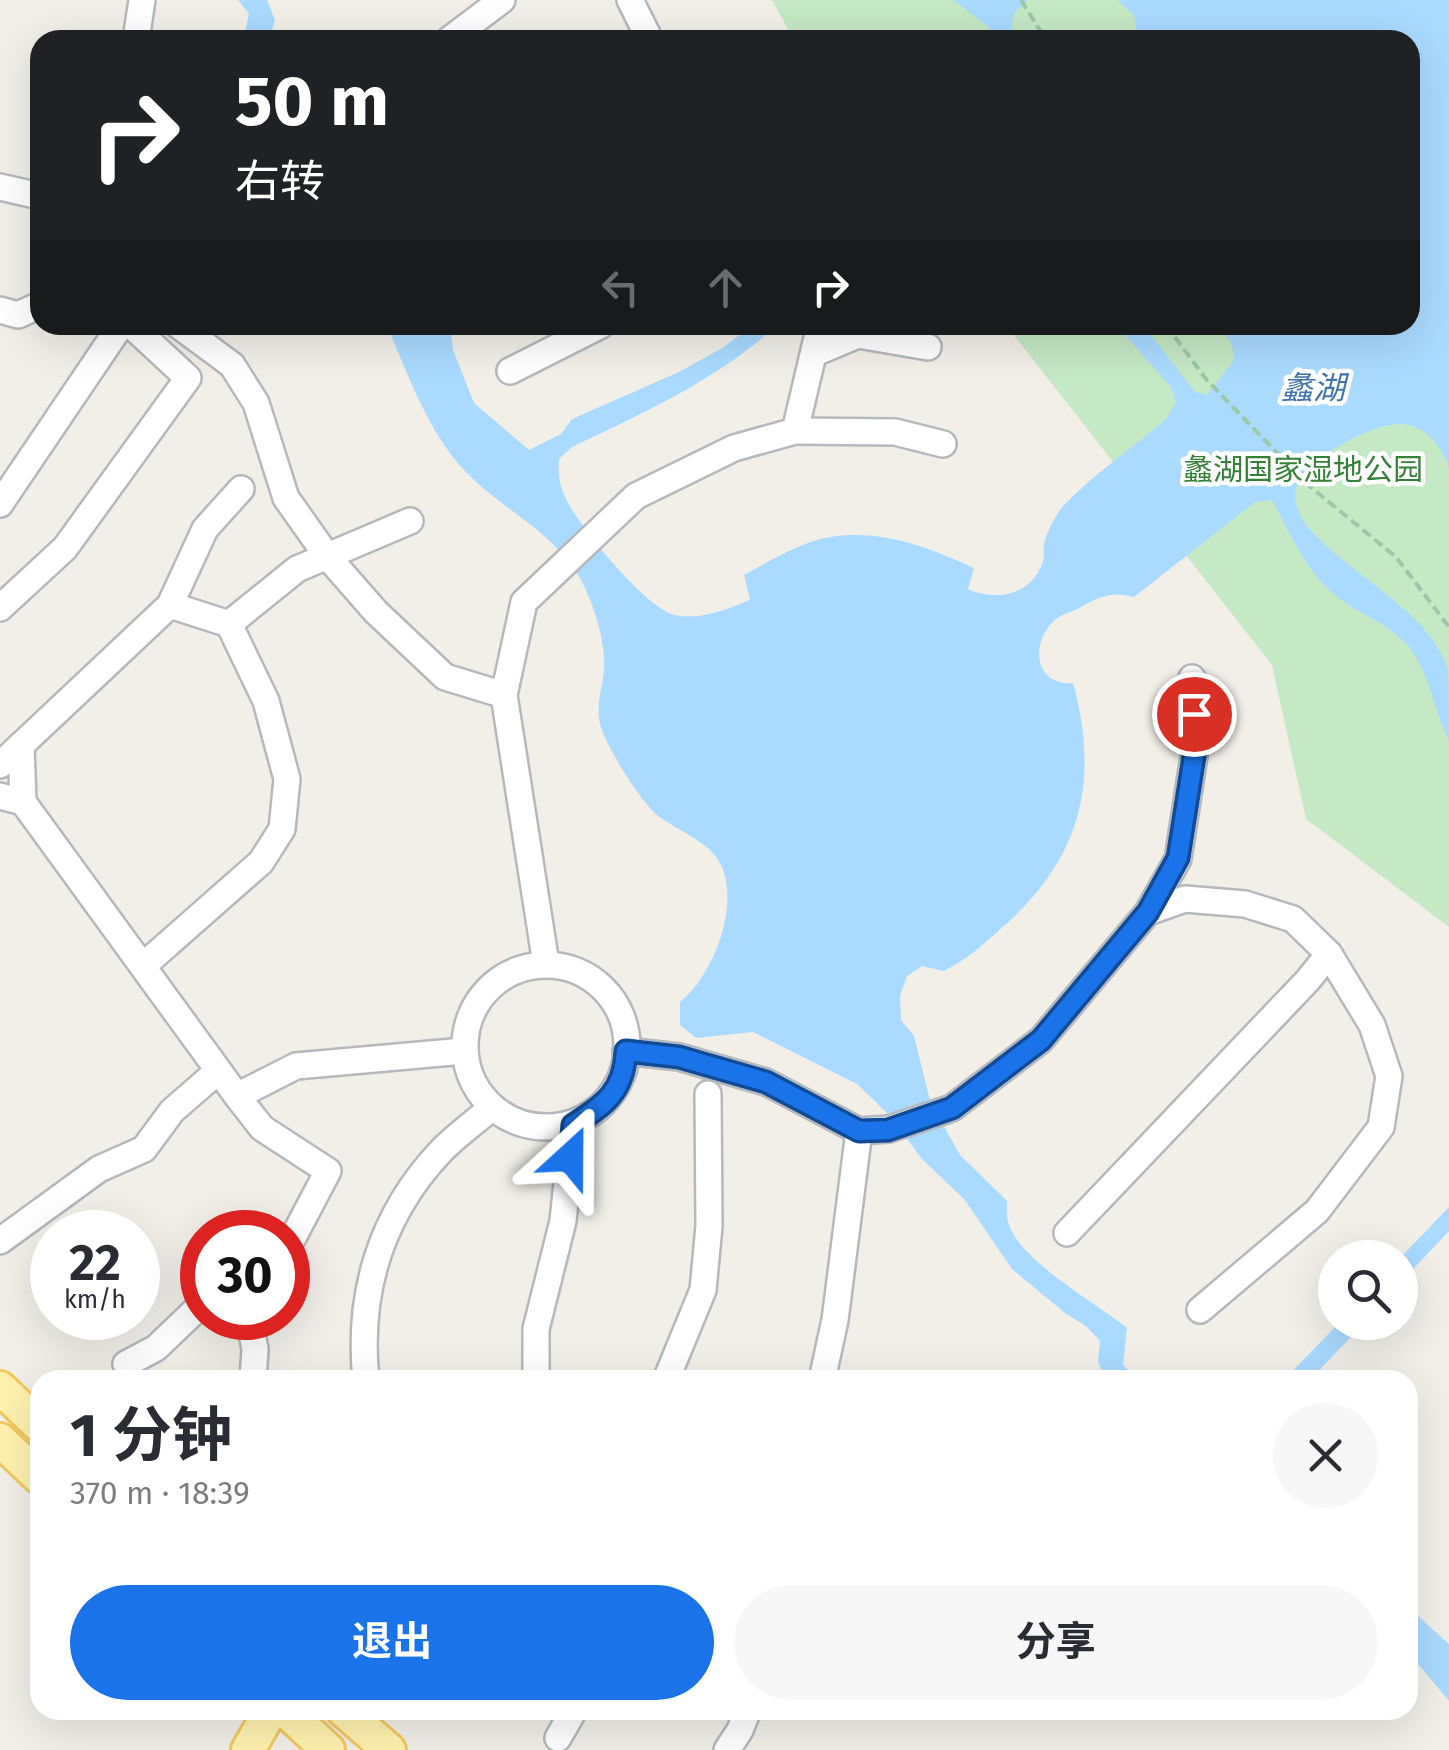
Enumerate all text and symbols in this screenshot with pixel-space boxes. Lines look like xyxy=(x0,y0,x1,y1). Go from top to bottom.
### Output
text: 50 m xyxy=(235,60,389,144)
icon: right xyxy=(70,70,200,200)
text: 右转 xyxy=(235,155,325,209)
icon: left xyxy=(593,260,648,315)
icon: ahead xyxy=(698,260,753,315)
icon: right xyxy=(803,260,858,315)
water label: 蠡湖 xyxy=(1281,369,1350,407)
park label: 蠡湖国家湿地公园 xyxy=(1183,452,1423,488)
pin xyxy=(1152,672,1237,757)
icon: arrive xyxy=(1167,687,1222,742)
position arrow xyxy=(518,1105,622,1209)
speed limit sign: 30 xyxy=(180,1210,310,1340)
text: 22 xyxy=(69,1233,121,1293)
map controls xyxy=(1318,1240,1418,1340)
button: search xyxy=(1318,1240,1418,1340)
text: km/h xyxy=(64,1285,126,1315)
text: 1 分钟 xyxy=(70,1400,232,1472)
button: close xyxy=(1273,1403,1378,1508)
text: 370 m · 18:39 xyxy=(70,1474,250,1512)
button: 退出 xyxy=(70,1585,714,1700)
button: 分享 xyxy=(734,1585,1378,1700)

